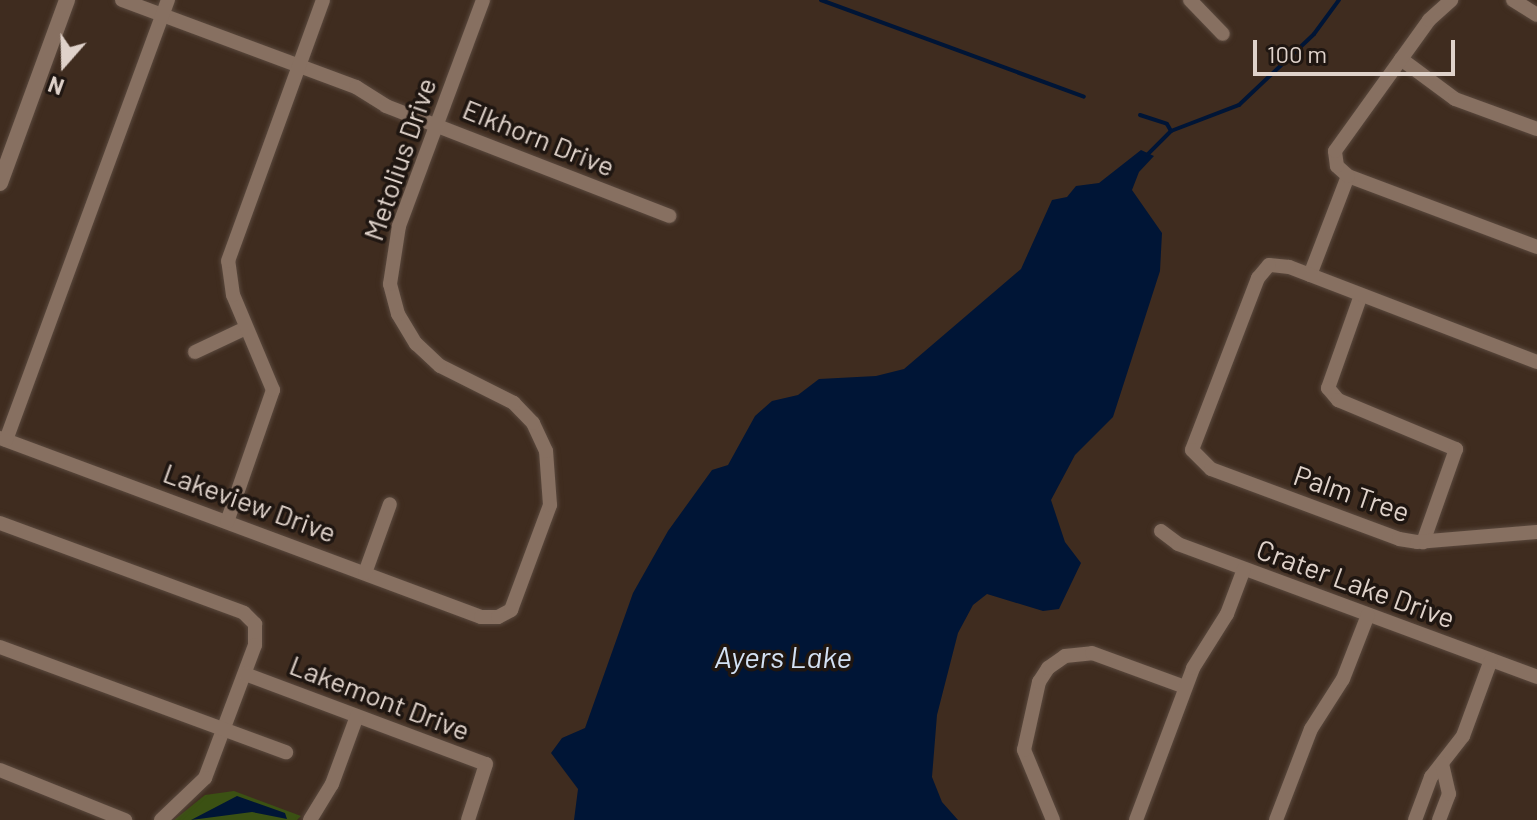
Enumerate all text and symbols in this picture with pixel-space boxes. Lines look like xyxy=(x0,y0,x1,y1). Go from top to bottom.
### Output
north arrow xyxy=(24,24,104,104)
scale bar xyxy=(1257,24,1459,74)
text: 100 m xyxy=(1267,39,1327,68)
text: N xyxy=(44,72,67,101)
street label: Metolius Drive xyxy=(355,73,443,245)
street label: Elkhorn Drive xyxy=(458,91,620,183)
street label: Lakeview Drive xyxy=(159,455,341,549)
street label: Palm Tree xyxy=(1290,458,1414,528)
street label: Crater Lake Drive xyxy=(1252,532,1460,634)
water label: Ayers Lake xyxy=(714,638,852,674)
street label: Lakemont Drive xyxy=(285,647,475,747)

